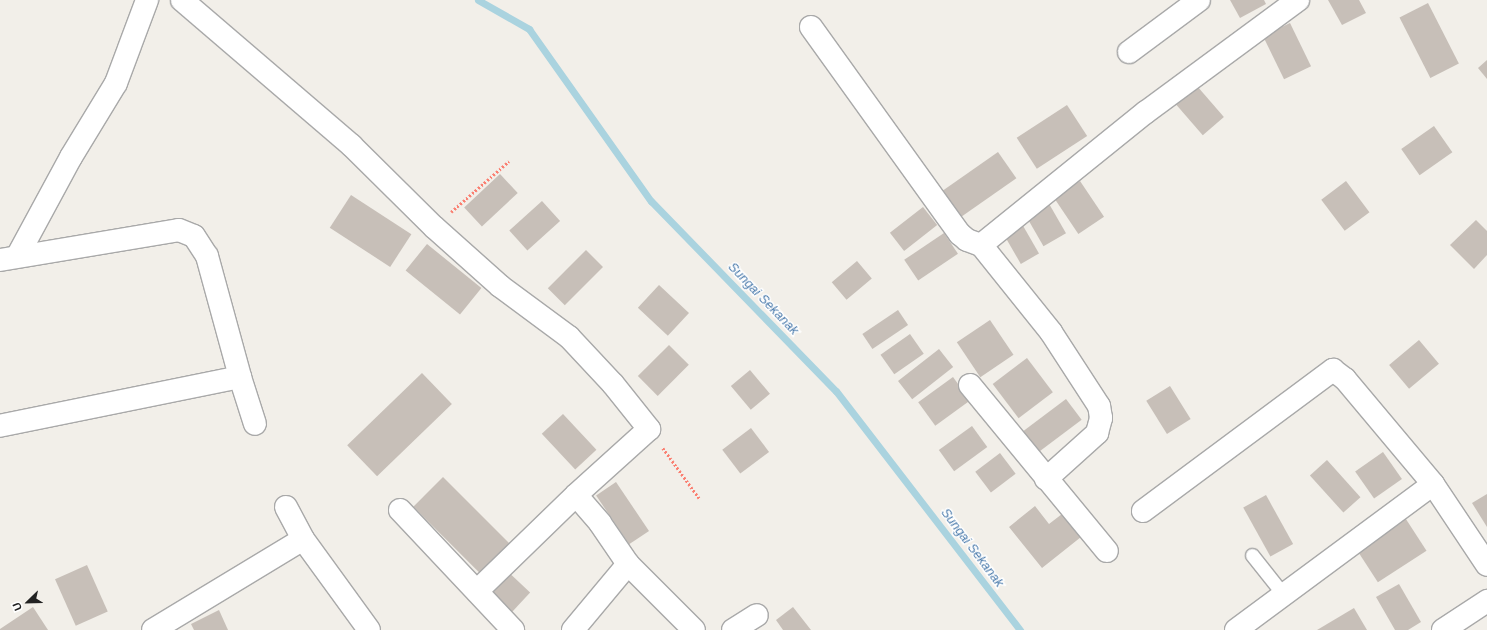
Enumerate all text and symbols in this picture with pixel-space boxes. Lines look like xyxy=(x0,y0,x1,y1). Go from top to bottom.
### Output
water label: Sungai Sekanak xyxy=(725,260,801,338)
water label: Sungai Sekanak xyxy=(937,505,1007,591)
north arrow xyxy=(8,582,48,622)
text: U xyxy=(10,601,24,613)

